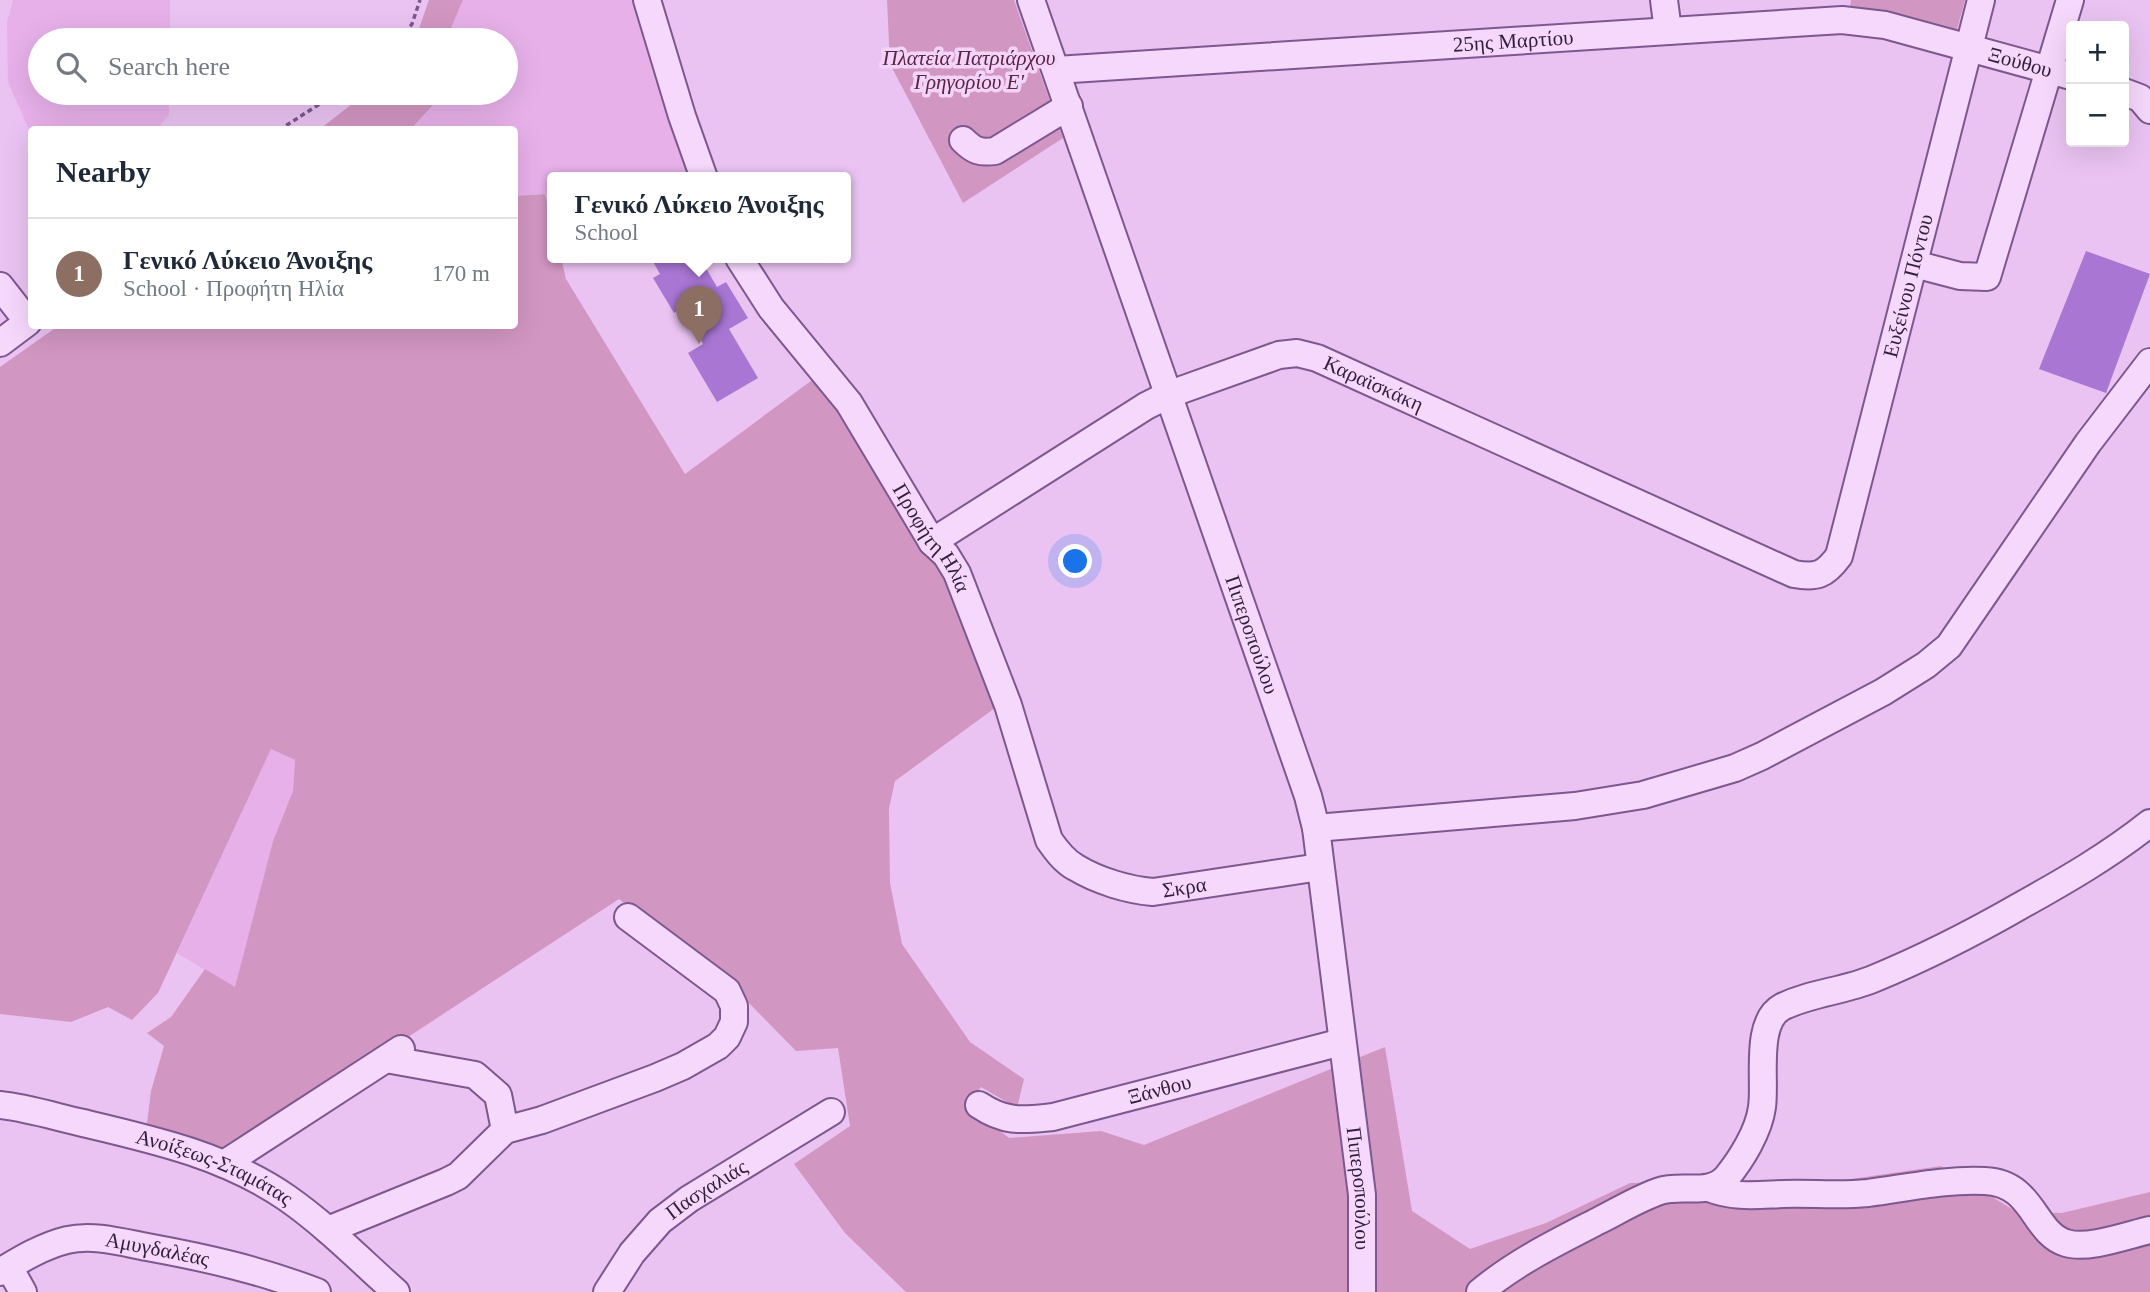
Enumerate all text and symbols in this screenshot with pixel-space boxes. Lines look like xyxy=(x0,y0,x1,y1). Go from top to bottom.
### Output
map controls xyxy=(2066,21,2129,147)
button: + xyxy=(2066,21,2129,84)
street label: 25ης Μαρτίου xyxy=(1452,25,1574,57)
search box xyxy=(28,28,518,105)
street label: Ξούθου xyxy=(1985,42,2055,82)
park label: Πλατεία Πατριάρχου Γρηγορίου Ε' xyxy=(882,46,1055,94)
icon: search xyxy=(52,48,90,86)
text: Search here xyxy=(108,52,230,81)
button: − xyxy=(2066,84,2129,147)
text: Nearby xyxy=(56,155,151,188)
popup xyxy=(547,172,851,263)
text: Γενικό Λύκειο Άνοιξης xyxy=(574,190,824,219)
street label: Ευξείνου Πόντου xyxy=(1878,211,1938,360)
text: School xyxy=(574,220,638,245)
text: Γενικό Λύκειο Άνοιξης xyxy=(123,246,372,275)
text: 1 xyxy=(73,261,85,286)
text: 170 m xyxy=(432,261,490,286)
text: School · Προφήτη Ηλία xyxy=(123,276,344,301)
pin: 1 xyxy=(676,286,722,344)
street label: Καραϊσκάκη xyxy=(1320,351,1427,417)
street label: Προφήτη Ηλία xyxy=(888,479,975,596)
your location xyxy=(1058,544,1092,578)
street label: Πιπεροπούλου xyxy=(1220,572,1284,697)
street label: Σκρα xyxy=(1161,872,1208,902)
street label: Ξάνθου xyxy=(1125,1070,1194,1109)
street label: Ανοίξεως-Σταμάτας xyxy=(133,1124,298,1211)
street label: Πιπεροπούλου xyxy=(1342,1125,1374,1250)
street label: Πασχαλιάς xyxy=(661,1154,752,1225)
street label: Αμυγδαλέας xyxy=(104,1227,212,1271)

